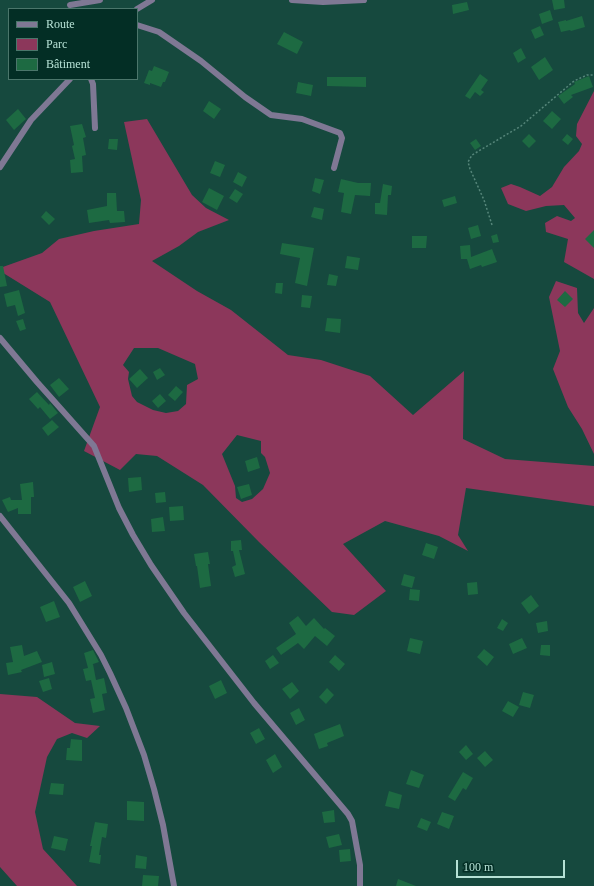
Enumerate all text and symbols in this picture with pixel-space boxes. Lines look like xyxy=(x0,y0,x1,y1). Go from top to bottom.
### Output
legend xyxy=(8,8,138,80)
text: Route xyxy=(46,17,75,31)
text: Parc xyxy=(46,37,67,51)
text: Bâtiment xyxy=(46,57,90,71)
scale bar xyxy=(458,852,567,878)
text: 100 m xyxy=(463,860,493,874)

